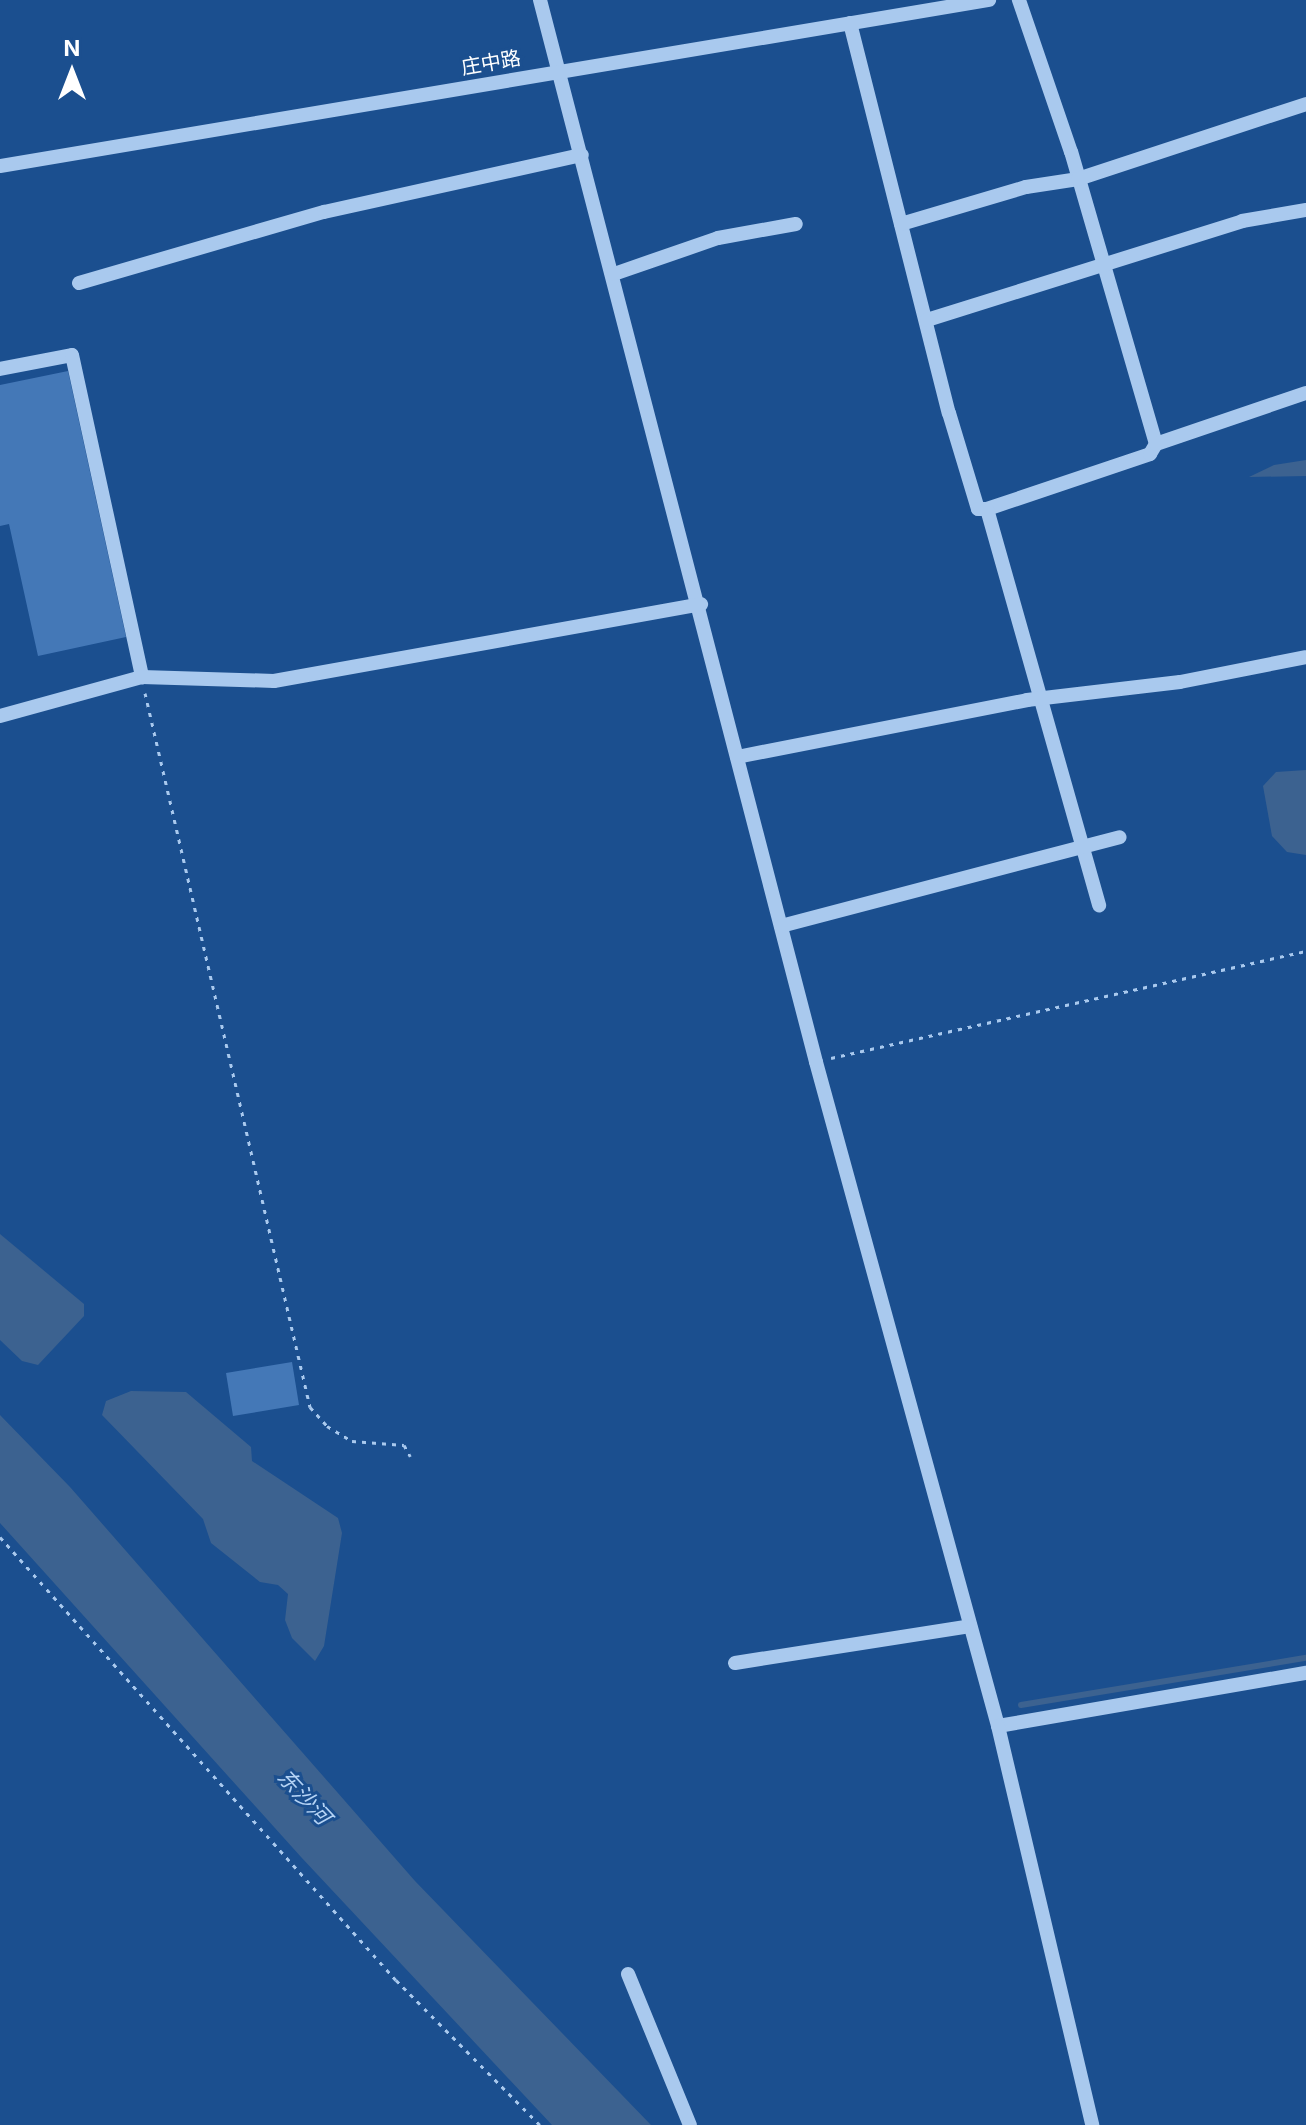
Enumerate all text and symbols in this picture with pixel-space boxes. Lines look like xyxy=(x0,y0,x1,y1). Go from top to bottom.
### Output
north arrow xyxy=(32,32,112,112)
text: N xyxy=(64,35,80,61)
street label: 庄中路 xyxy=(459,46,523,80)
water label: 东沙河 xyxy=(272,1764,336,1830)

